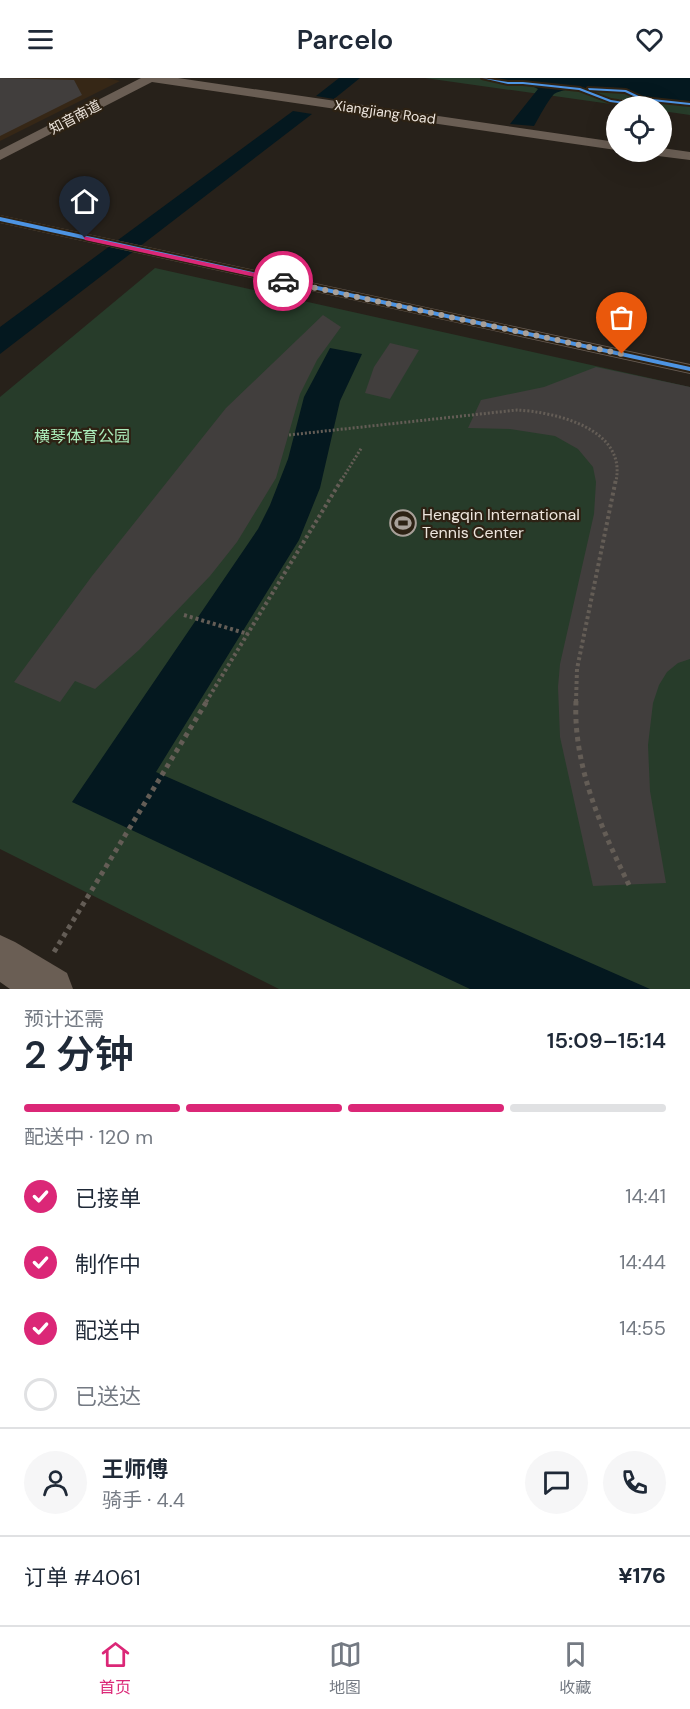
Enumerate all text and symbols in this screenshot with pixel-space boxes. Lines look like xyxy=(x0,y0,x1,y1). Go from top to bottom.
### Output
text: Parcelo xyxy=(297,22,393,57)
icon: menu xyxy=(24,23,57,56)
icon: heart xyxy=(633,23,666,56)
street label: 知音南道 xyxy=(46,96,104,138)
street label: Xiangjiang Road xyxy=(333,96,437,128)
map controls xyxy=(606,96,672,162)
button: locate xyxy=(606,96,672,162)
pin xyxy=(59,176,110,238)
icon: home xyxy=(68,185,101,218)
courier xyxy=(253,251,313,311)
icon: car xyxy=(267,265,300,298)
pin xyxy=(596,292,647,354)
icon: bag xyxy=(605,301,638,334)
park label: 横琴体育公园 xyxy=(34,426,130,447)
place label: Hengqin International Tennis Center xyxy=(422,504,580,543)
sports icon: Hengqin International Tennis Center xyxy=(388,508,418,538)
text: 预计还需 xyxy=(24,1006,104,1032)
text: 15:09–15:14 xyxy=(547,1026,666,1055)
text: 2 分钟 xyxy=(24,1029,134,1080)
text: 配送中 · 120 m xyxy=(24,1124,153,1150)
icon: check xyxy=(24,1180,57,1213)
text: 14:41 xyxy=(625,1183,666,1209)
text: 已接单 xyxy=(75,1184,141,1213)
icon: check xyxy=(24,1246,57,1279)
text: 14:44 xyxy=(619,1249,666,1275)
text: 制作中 xyxy=(75,1250,141,1279)
icon: check xyxy=(24,1312,57,1345)
text: 14:55 xyxy=(619,1315,666,1341)
text: 配送中 xyxy=(75,1316,141,1345)
text: 已送达 xyxy=(75,1382,141,1411)
button: person xyxy=(24,1451,87,1514)
button: chat xyxy=(525,1451,588,1514)
button: phone xyxy=(603,1451,666,1514)
text: 王师傅 xyxy=(102,1455,168,1484)
text: 骑手 · 4.4 xyxy=(102,1487,185,1513)
text: ¥176 xyxy=(618,1561,666,1590)
text: 订单 #4061 xyxy=(24,1563,141,1592)
tab: 首页 xyxy=(99,1638,132,1698)
tab: 地图 xyxy=(329,1638,362,1698)
tab: 收藏 xyxy=(559,1638,592,1698)

